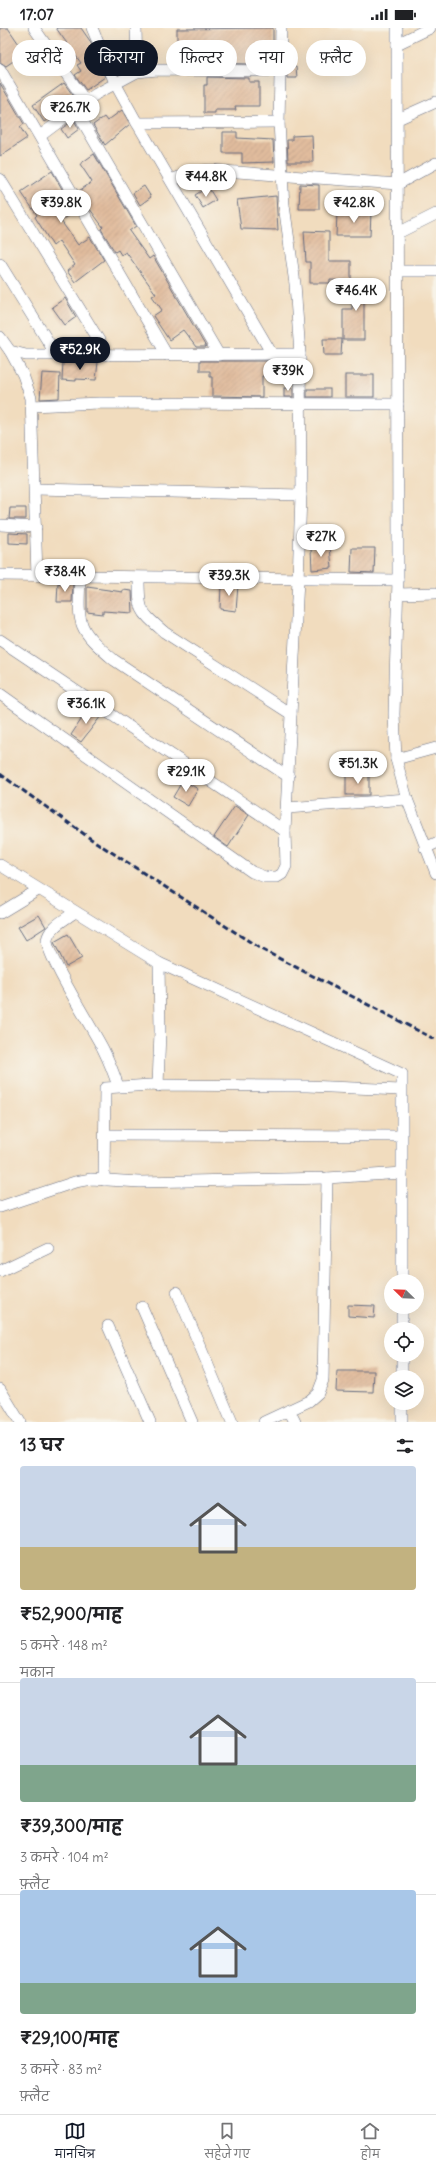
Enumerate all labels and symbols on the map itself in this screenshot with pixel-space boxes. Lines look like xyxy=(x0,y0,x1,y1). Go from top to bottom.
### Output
pin: ₹26.7K xyxy=(37,95,103,129)
pin: ₹44.8K xyxy=(173,164,239,198)
pin: ₹39.8K xyxy=(28,190,94,224)
pin: ₹42.8K xyxy=(321,190,387,224)
pin: ₹46.4K xyxy=(323,278,389,312)
pin: ₹52.9K xyxy=(47,337,113,371)
pin: ₹39K xyxy=(264,358,312,392)
pin: ₹27K xyxy=(297,524,345,558)
pin: ₹38.4K xyxy=(32,559,98,593)
pin: ₹39.3K xyxy=(196,563,262,597)
pin: ₹36.1K xyxy=(53,691,119,725)
pin: ₹51.3K xyxy=(325,751,391,785)
pin: ₹29.1K xyxy=(153,759,219,793)
north arrow xyxy=(384,1274,424,1314)

